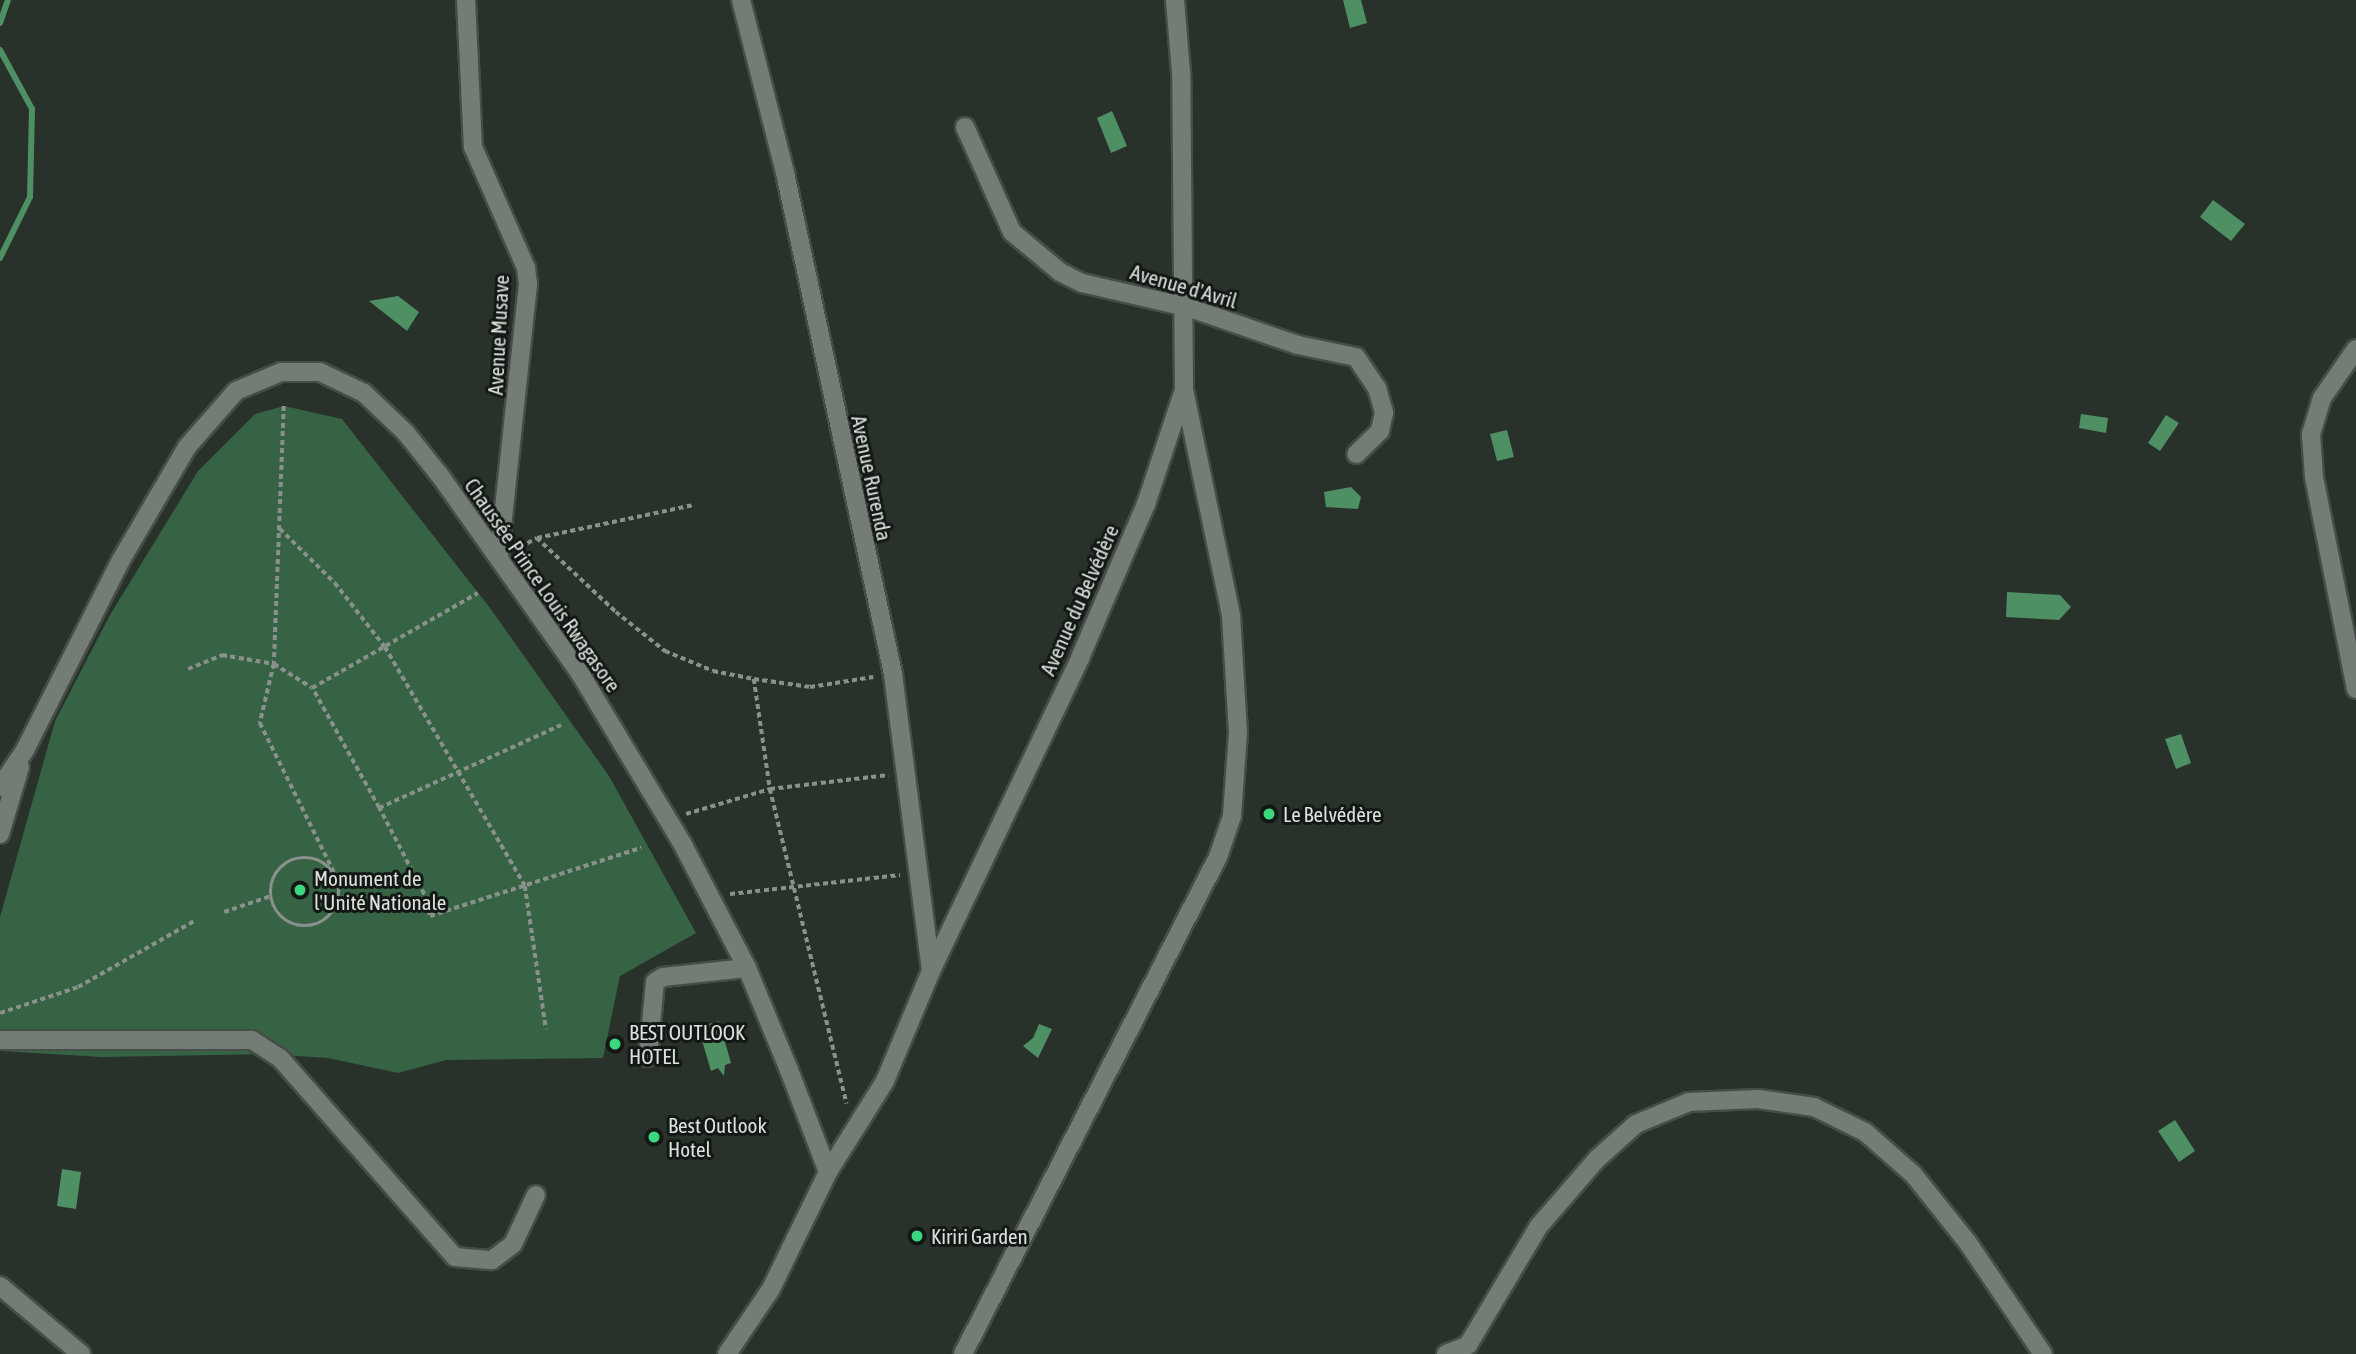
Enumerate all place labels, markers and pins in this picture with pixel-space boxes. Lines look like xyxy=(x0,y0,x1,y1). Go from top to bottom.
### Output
place label: Le Belvédère xyxy=(1283,801,1381,827)
marker: Le Belvédère xyxy=(1261,806,1277,822)
place label: Monument de l'Unité Nationale xyxy=(314,865,446,915)
marker: Monument de l'Unité Nationale xyxy=(292,882,308,898)
place label: BEST OUTLOOK HOTEL xyxy=(629,1019,745,1069)
marker: BEST OUTLOOK HOTEL xyxy=(607,1036,623,1052)
place label: Best Outlook Hotel xyxy=(668,1112,767,1162)
marker: Best Outlook Hotel xyxy=(646,1129,662,1145)
place label: Kiriri Garden xyxy=(931,1223,1028,1249)
marker: Kiriri Garden xyxy=(909,1228,925,1244)

